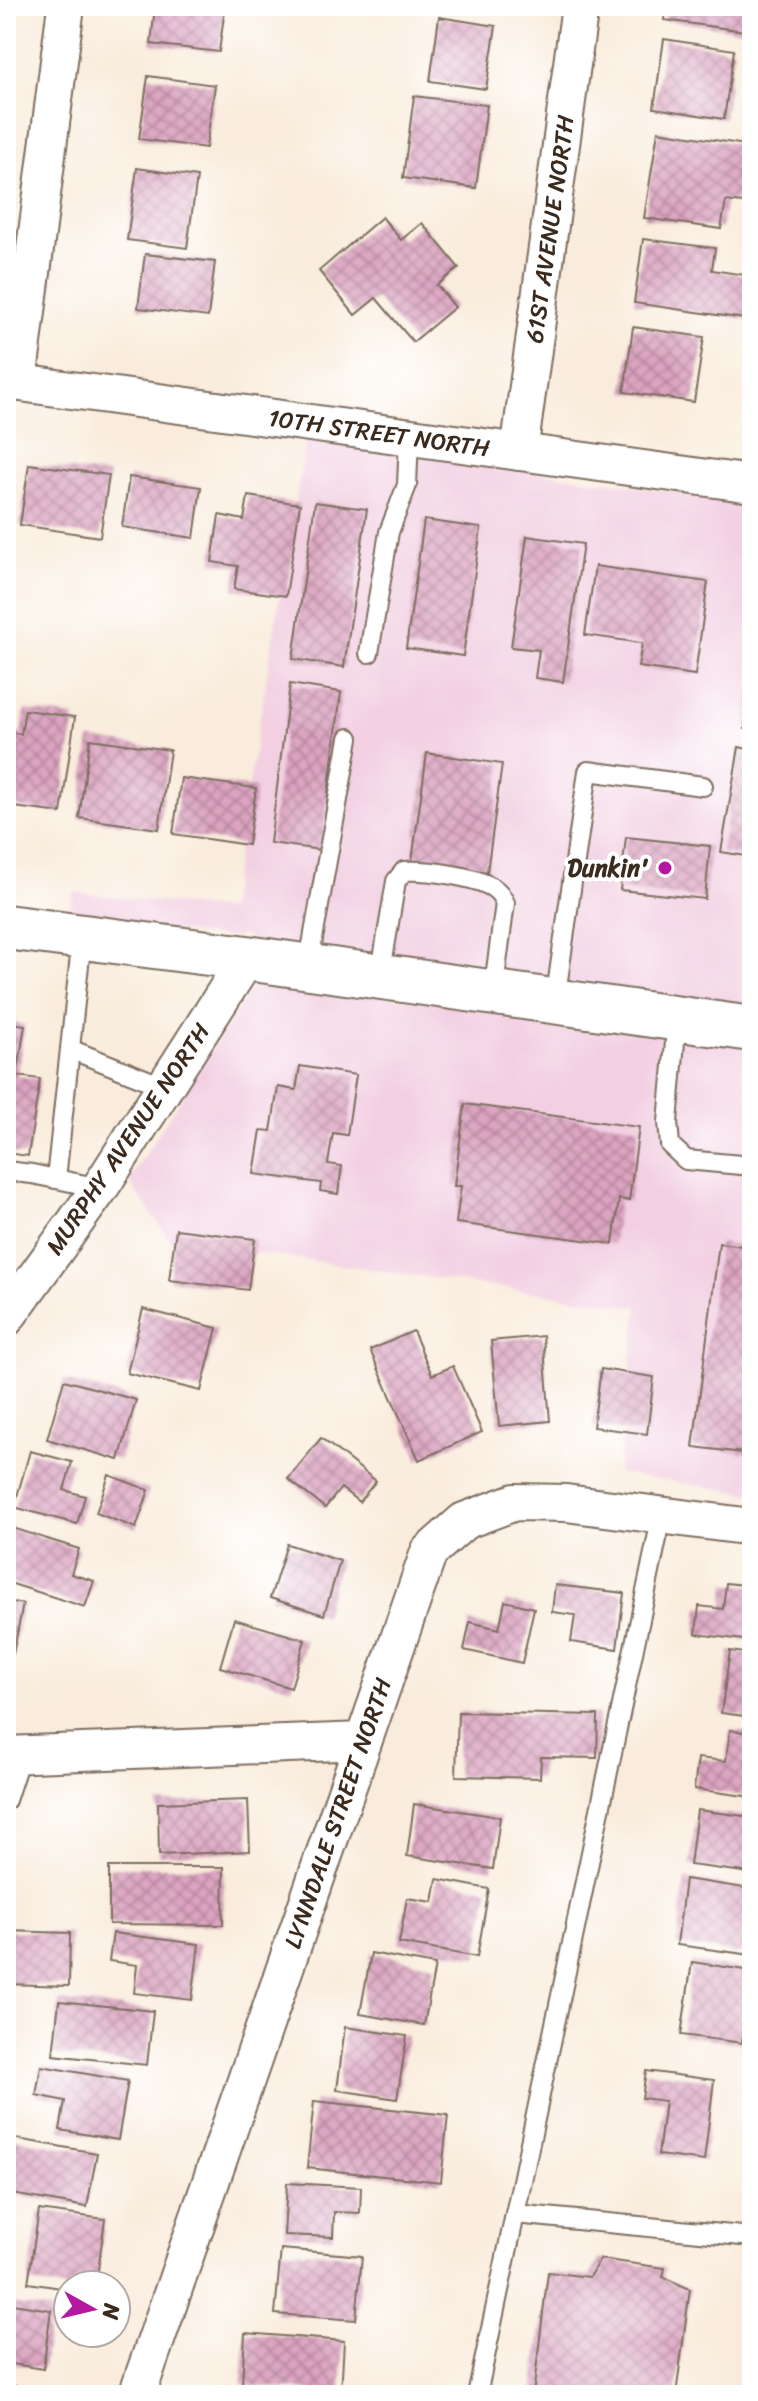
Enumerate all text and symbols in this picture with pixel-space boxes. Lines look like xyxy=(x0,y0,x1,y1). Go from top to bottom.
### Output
street label: 61ST AVENUE NORTH xyxy=(513,112,587,346)
street label: 10TH STREET NORTH xyxy=(266,397,492,469)
place label: Dunkin' xyxy=(567,847,649,889)
marker: Dunkin' xyxy=(656,859,674,877)
street label: MURPHY AVENUE NORTH xyxy=(34,1014,222,1264)
street label: LYNNDALE STREET NORTH xyxy=(272,1672,404,1954)
north arrow xyxy=(52,2269,132,2349)
text: N xyxy=(91,2300,132,2323)

